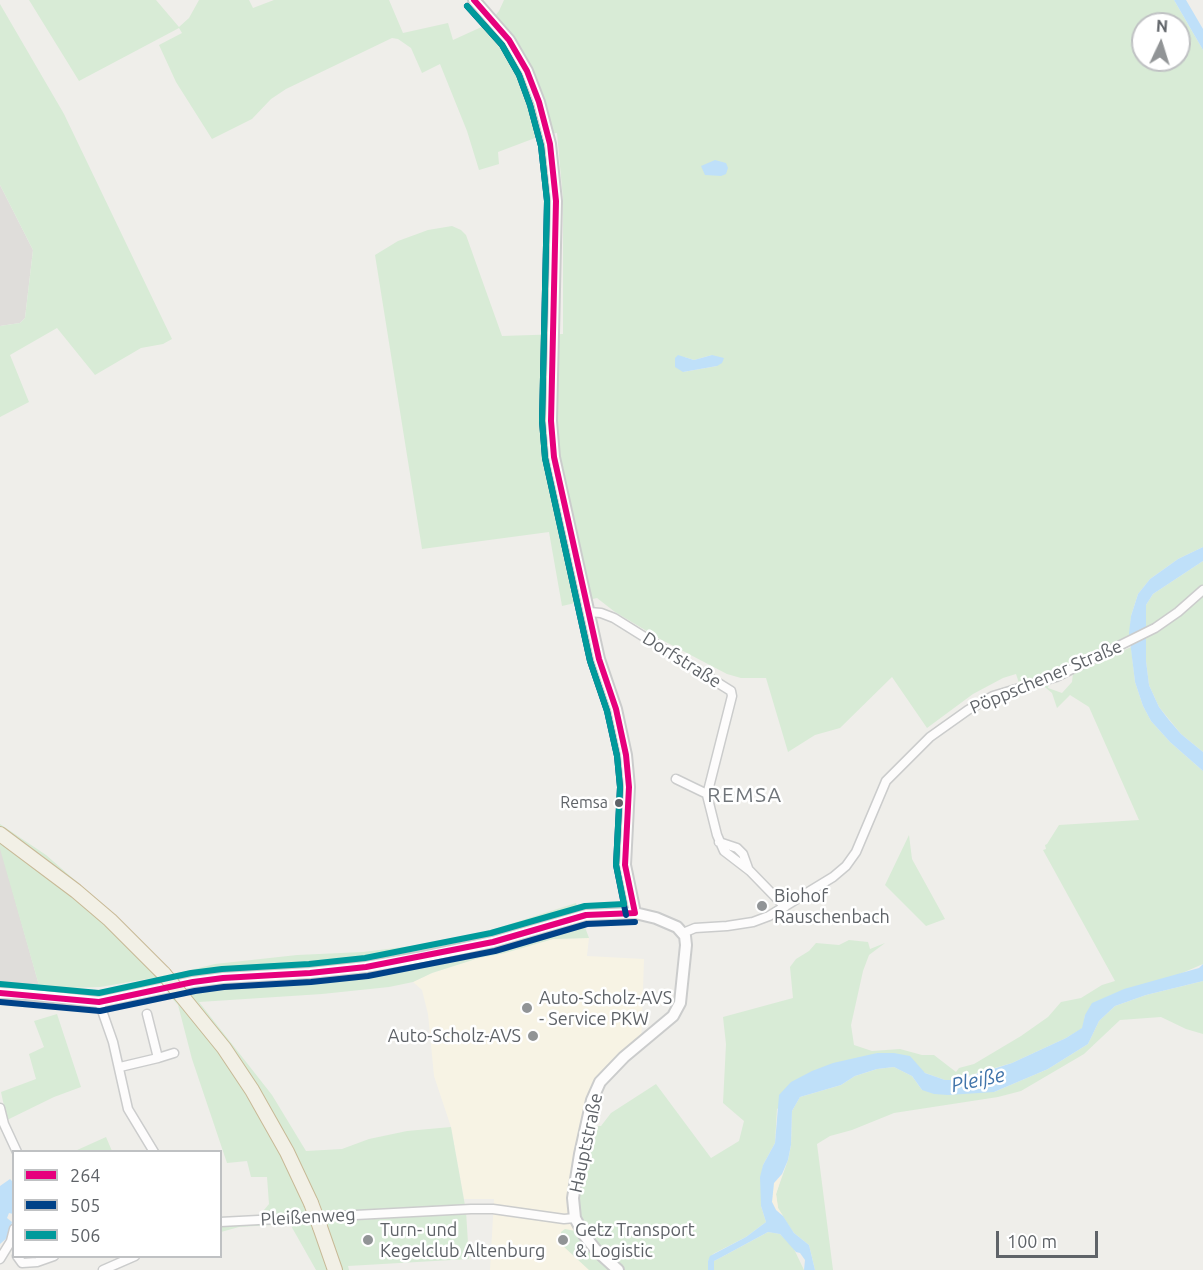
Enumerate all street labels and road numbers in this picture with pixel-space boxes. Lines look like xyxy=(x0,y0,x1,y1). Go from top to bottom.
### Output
street label: Dorfstraße xyxy=(639,627,725,693)
street label: Pöppschener Straße xyxy=(967,635,1125,719)
street label: Hauptstraße xyxy=(565,1091,607,1195)
street label: Pleißenweg xyxy=(260,1204,356,1230)

